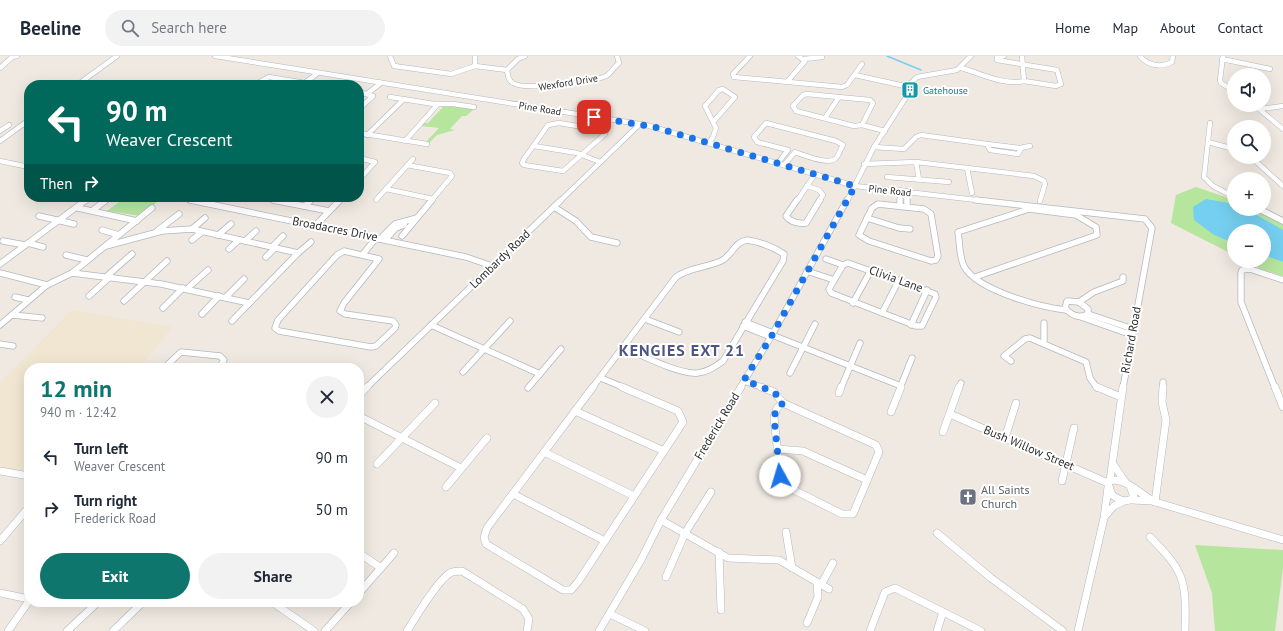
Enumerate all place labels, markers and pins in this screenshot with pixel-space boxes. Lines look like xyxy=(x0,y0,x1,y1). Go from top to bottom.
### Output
building icon: Gatehouse xyxy=(900,80,920,100)
place label: Gatehouse xyxy=(923,84,968,97)
pin xyxy=(577,100,611,134)
place label: All Saints Church xyxy=(981,482,1029,511)
church icon: All Saints Church xyxy=(958,487,978,507)

